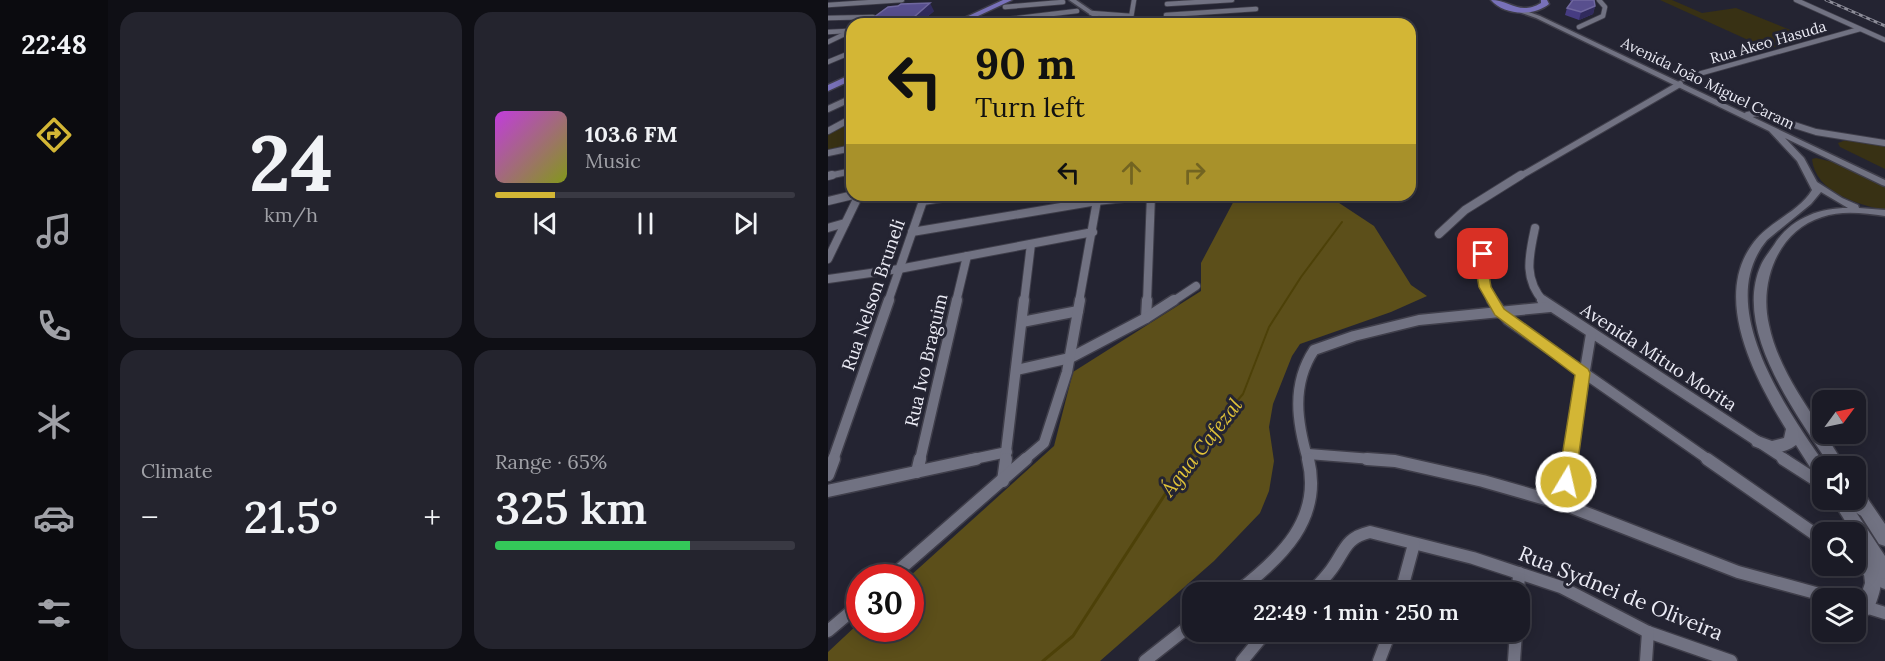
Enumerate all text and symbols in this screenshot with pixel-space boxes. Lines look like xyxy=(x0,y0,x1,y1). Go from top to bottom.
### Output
street label: Rua Akeo Hasuda xyxy=(1708,16,1829,68)
text: 22:48 xyxy=(21,27,87,61)
street label: Avenida João Miguel Caram xyxy=(1617,32,1798,133)
text: 90 m xyxy=(975,37,1076,91)
icon: left xyxy=(876,42,954,120)
text: Turn left xyxy=(975,90,1085,124)
text: 24 xyxy=(249,113,333,212)
icon: directions xyxy=(33,114,75,156)
text: 103.6 FM xyxy=(585,120,678,148)
text: Music xyxy=(585,148,641,173)
icon: left xyxy=(1052,156,1085,189)
icon: ahead xyxy=(1115,156,1148,189)
icon: right xyxy=(1178,156,1211,189)
text: km/h xyxy=(264,202,318,227)
icon: previous xyxy=(529,207,562,240)
icon: pause xyxy=(629,207,662,240)
icon: next xyxy=(729,207,762,240)
icon: music xyxy=(33,210,75,252)
street label: Rua Nelson Bruneli xyxy=(836,216,910,374)
pin xyxy=(1457,228,1508,279)
icon: arrive xyxy=(1466,237,1499,270)
street label: Rua Ivo Braguim xyxy=(900,291,952,429)
street label: Avenida Mituo Morita xyxy=(1576,297,1741,416)
icon: phone xyxy=(33,305,75,347)
north arrow xyxy=(1812,390,1866,444)
map controls xyxy=(1812,390,1866,642)
water label: Água Cafezal xyxy=(1154,393,1247,502)
icon: climate xyxy=(33,401,75,443)
text: Range · 65% xyxy=(495,449,607,474)
position arrow xyxy=(1534,450,1598,514)
button: sound xyxy=(1812,456,1866,510)
text: Climate xyxy=(141,458,213,483)
text: 325 km xyxy=(495,479,647,536)
text: 21.5° xyxy=(244,488,338,545)
text: − xyxy=(141,496,159,538)
text: + xyxy=(424,496,441,538)
icon: car xyxy=(33,497,75,539)
button: search xyxy=(1812,522,1866,576)
street label: Rua Sydnei de Oliveira xyxy=(1515,540,1727,646)
speed limit sign: 30 xyxy=(846,564,924,642)
button: layers xyxy=(1812,588,1866,642)
icon: filters xyxy=(33,592,75,634)
text: 22:49 · 1 min · 250 m xyxy=(1253,598,1459,626)

